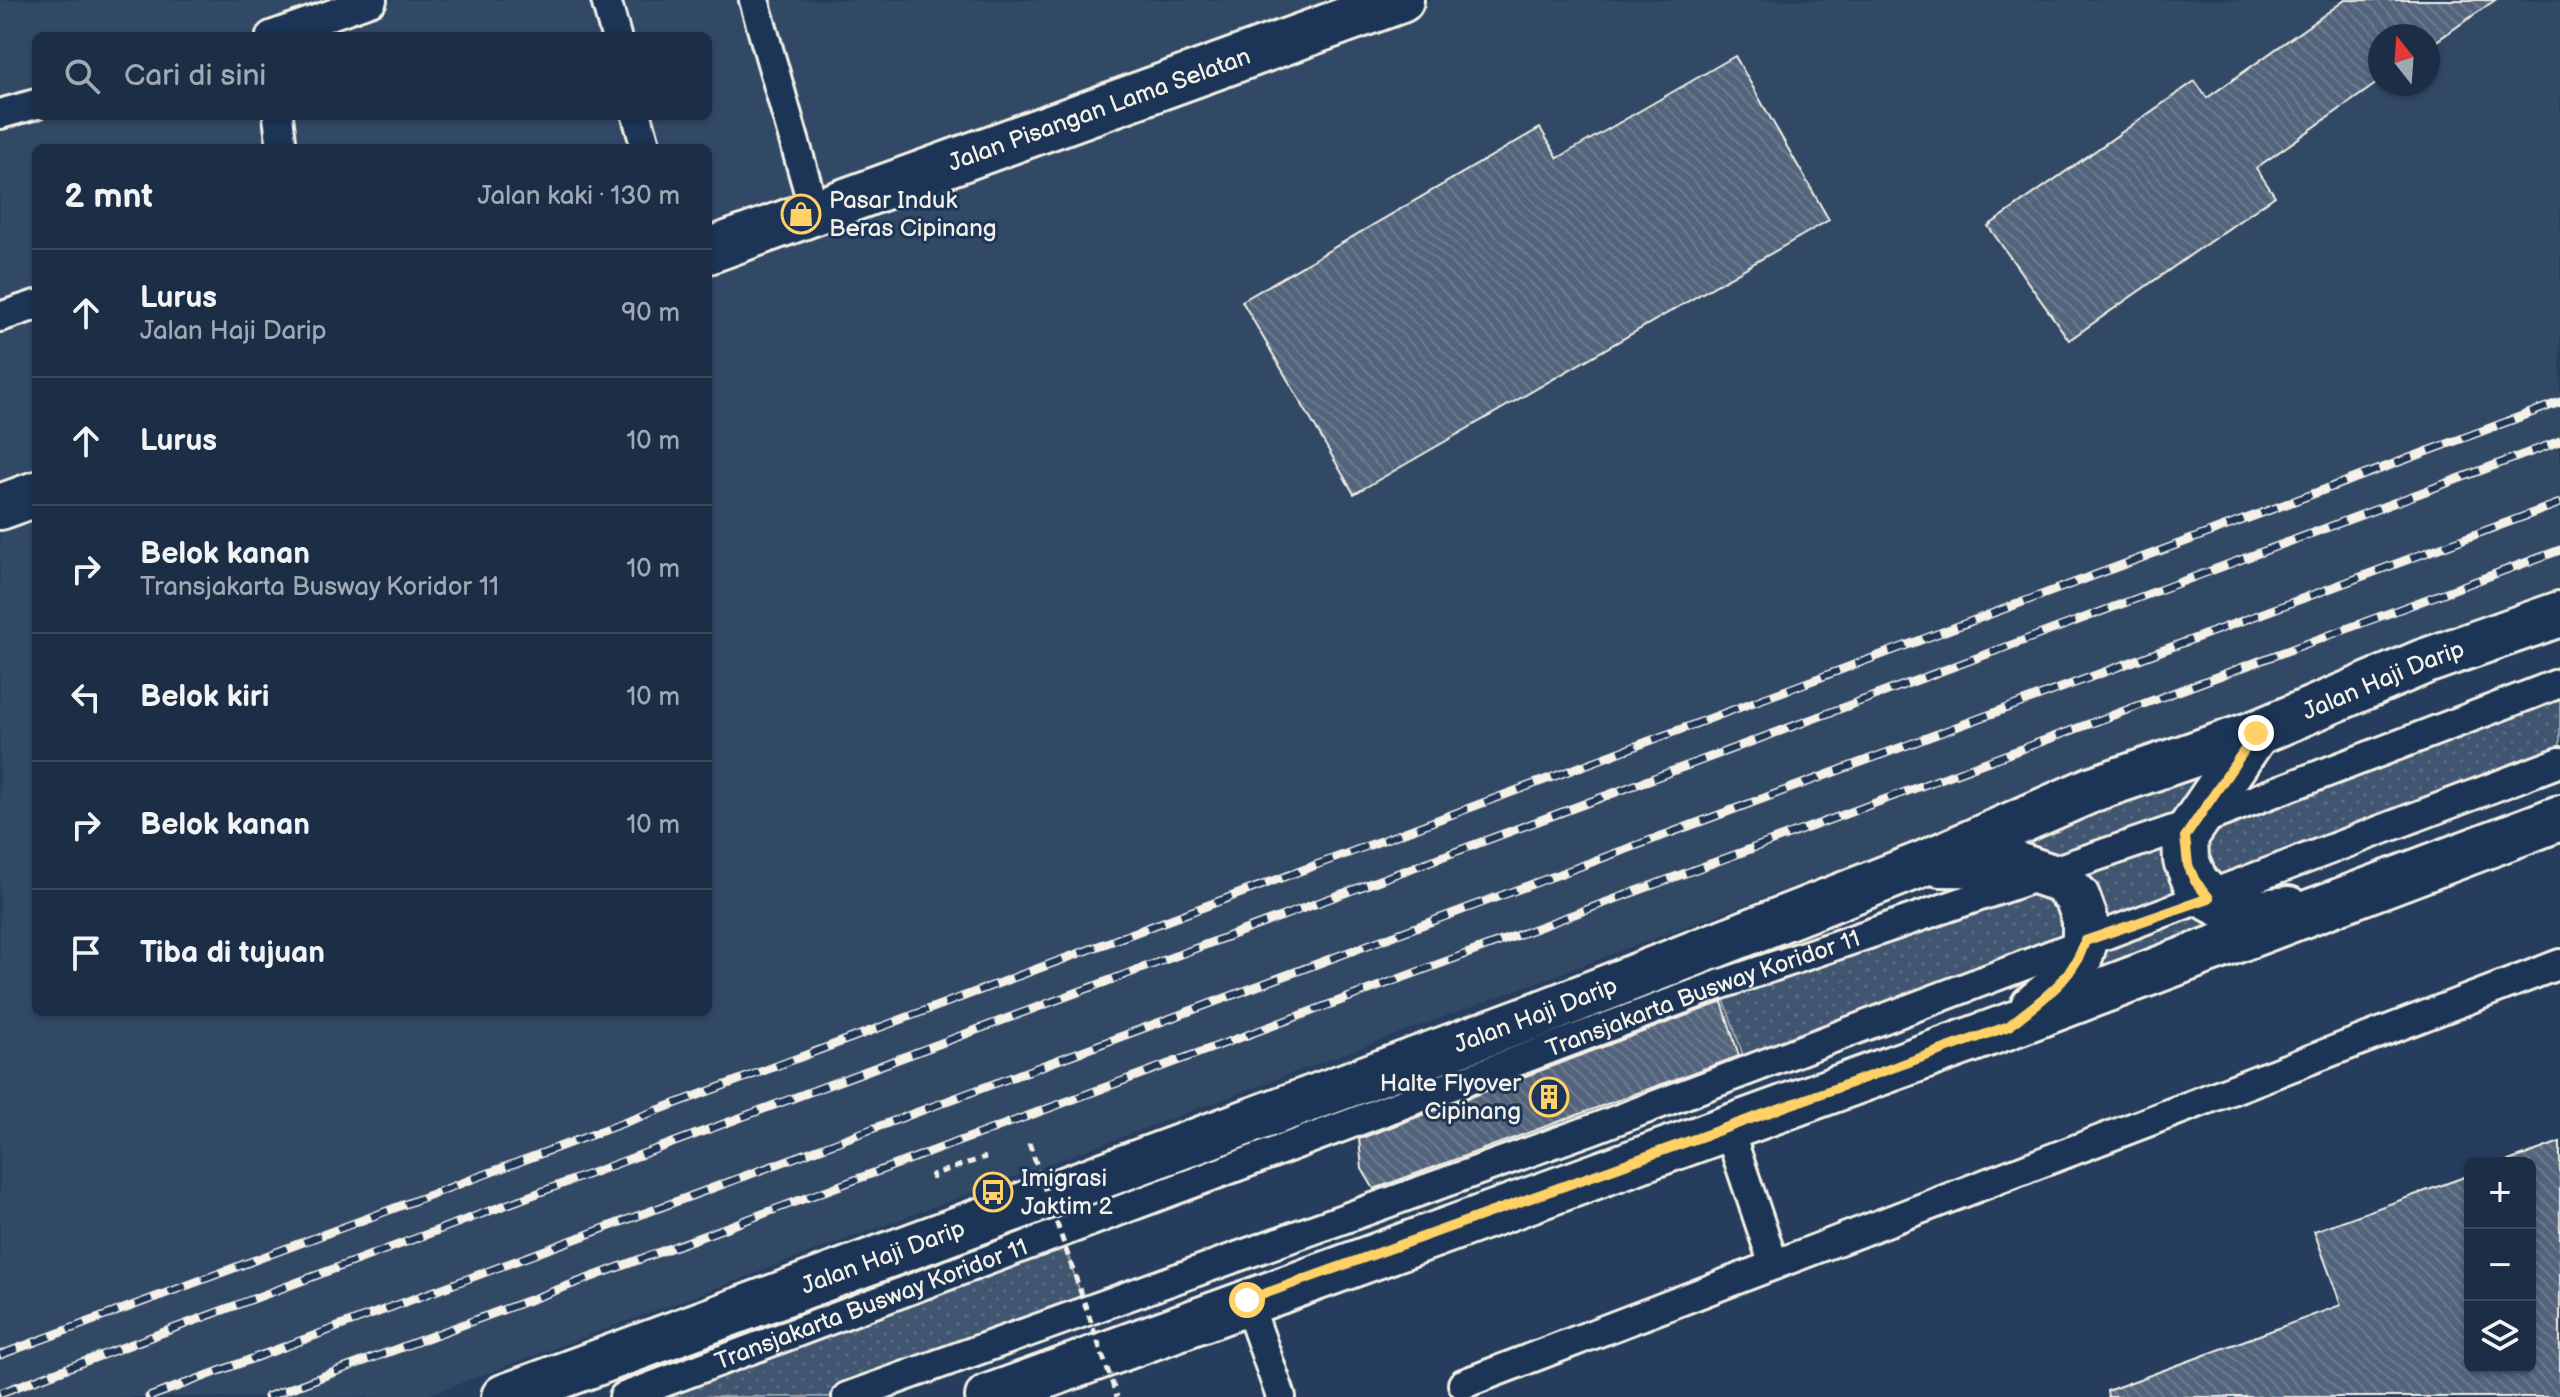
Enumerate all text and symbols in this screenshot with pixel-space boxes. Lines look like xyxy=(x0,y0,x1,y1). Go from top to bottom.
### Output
north arrow xyxy=(2368,24,2440,96)
search box xyxy=(32,32,712,120)
street label: Jalan Pisangan Lama Selatan xyxy=(944,41,1254,177)
icon: search xyxy=(60,54,104,98)
text: Cari di sini xyxy=(124,58,266,94)
text: 2 mnt xyxy=(64,176,153,217)
text: Jalan kaki · 130 m xyxy=(478,181,680,212)
place label: Pasar Induk Beras Cipinang xyxy=(829,186,997,243)
shop icon: Pasar Induk Beras Cipinang xyxy=(780,193,822,235)
text: Lurus xyxy=(140,280,217,316)
icon: ahead xyxy=(64,291,108,335)
text: 90 m xyxy=(621,298,680,329)
text: Jalan Haji Darip xyxy=(140,316,327,347)
icon: ahead xyxy=(64,419,108,463)
text: Lurus xyxy=(140,423,217,459)
text: 10 m xyxy=(626,426,680,457)
text: Belok kanan xyxy=(140,536,310,572)
icon: right xyxy=(64,547,108,591)
text: 10 m xyxy=(626,554,680,585)
text: Transjakarta Busway Koridor 11 xyxy=(140,572,499,603)
street label: Jalan Haji Darip xyxy=(2298,634,2468,726)
icon: left xyxy=(64,675,108,719)
text: Belok kiri xyxy=(140,679,269,715)
text: 10 m xyxy=(626,682,680,713)
route end xyxy=(2238,715,2274,751)
icon: right xyxy=(64,803,108,847)
text: Belok kanan xyxy=(140,807,310,843)
text: 10 m xyxy=(626,810,680,841)
street label: Transjakarta Busway Koridor 11 xyxy=(1542,924,1864,1063)
icon: arrive xyxy=(64,931,108,975)
text: Tiba di tujuan xyxy=(140,935,325,971)
street label: Jalan Haji Darip xyxy=(1450,971,1621,1059)
place label: Halte Flyover Cipinang xyxy=(1380,1069,1521,1126)
building icon: Halte Flyover Cipinang xyxy=(1528,1076,1570,1118)
map controls xyxy=(2464,1157,2536,1373)
button: + xyxy=(2464,1157,2536,1229)
place label: Imigrasi Jaktim 2 xyxy=(1021,1164,1113,1221)
bus stop icon: Imigrasi Jaktim 2 xyxy=(972,1171,1014,1213)
street label: Jalan Haji Darip xyxy=(797,1213,969,1300)
button: − xyxy=(2464,1229,2536,1301)
street label: Transjakarta Busway Koridor 11 xyxy=(711,1232,1031,1376)
route start xyxy=(1229,1282,1265,1318)
button: layers xyxy=(2464,1301,2536,1373)

